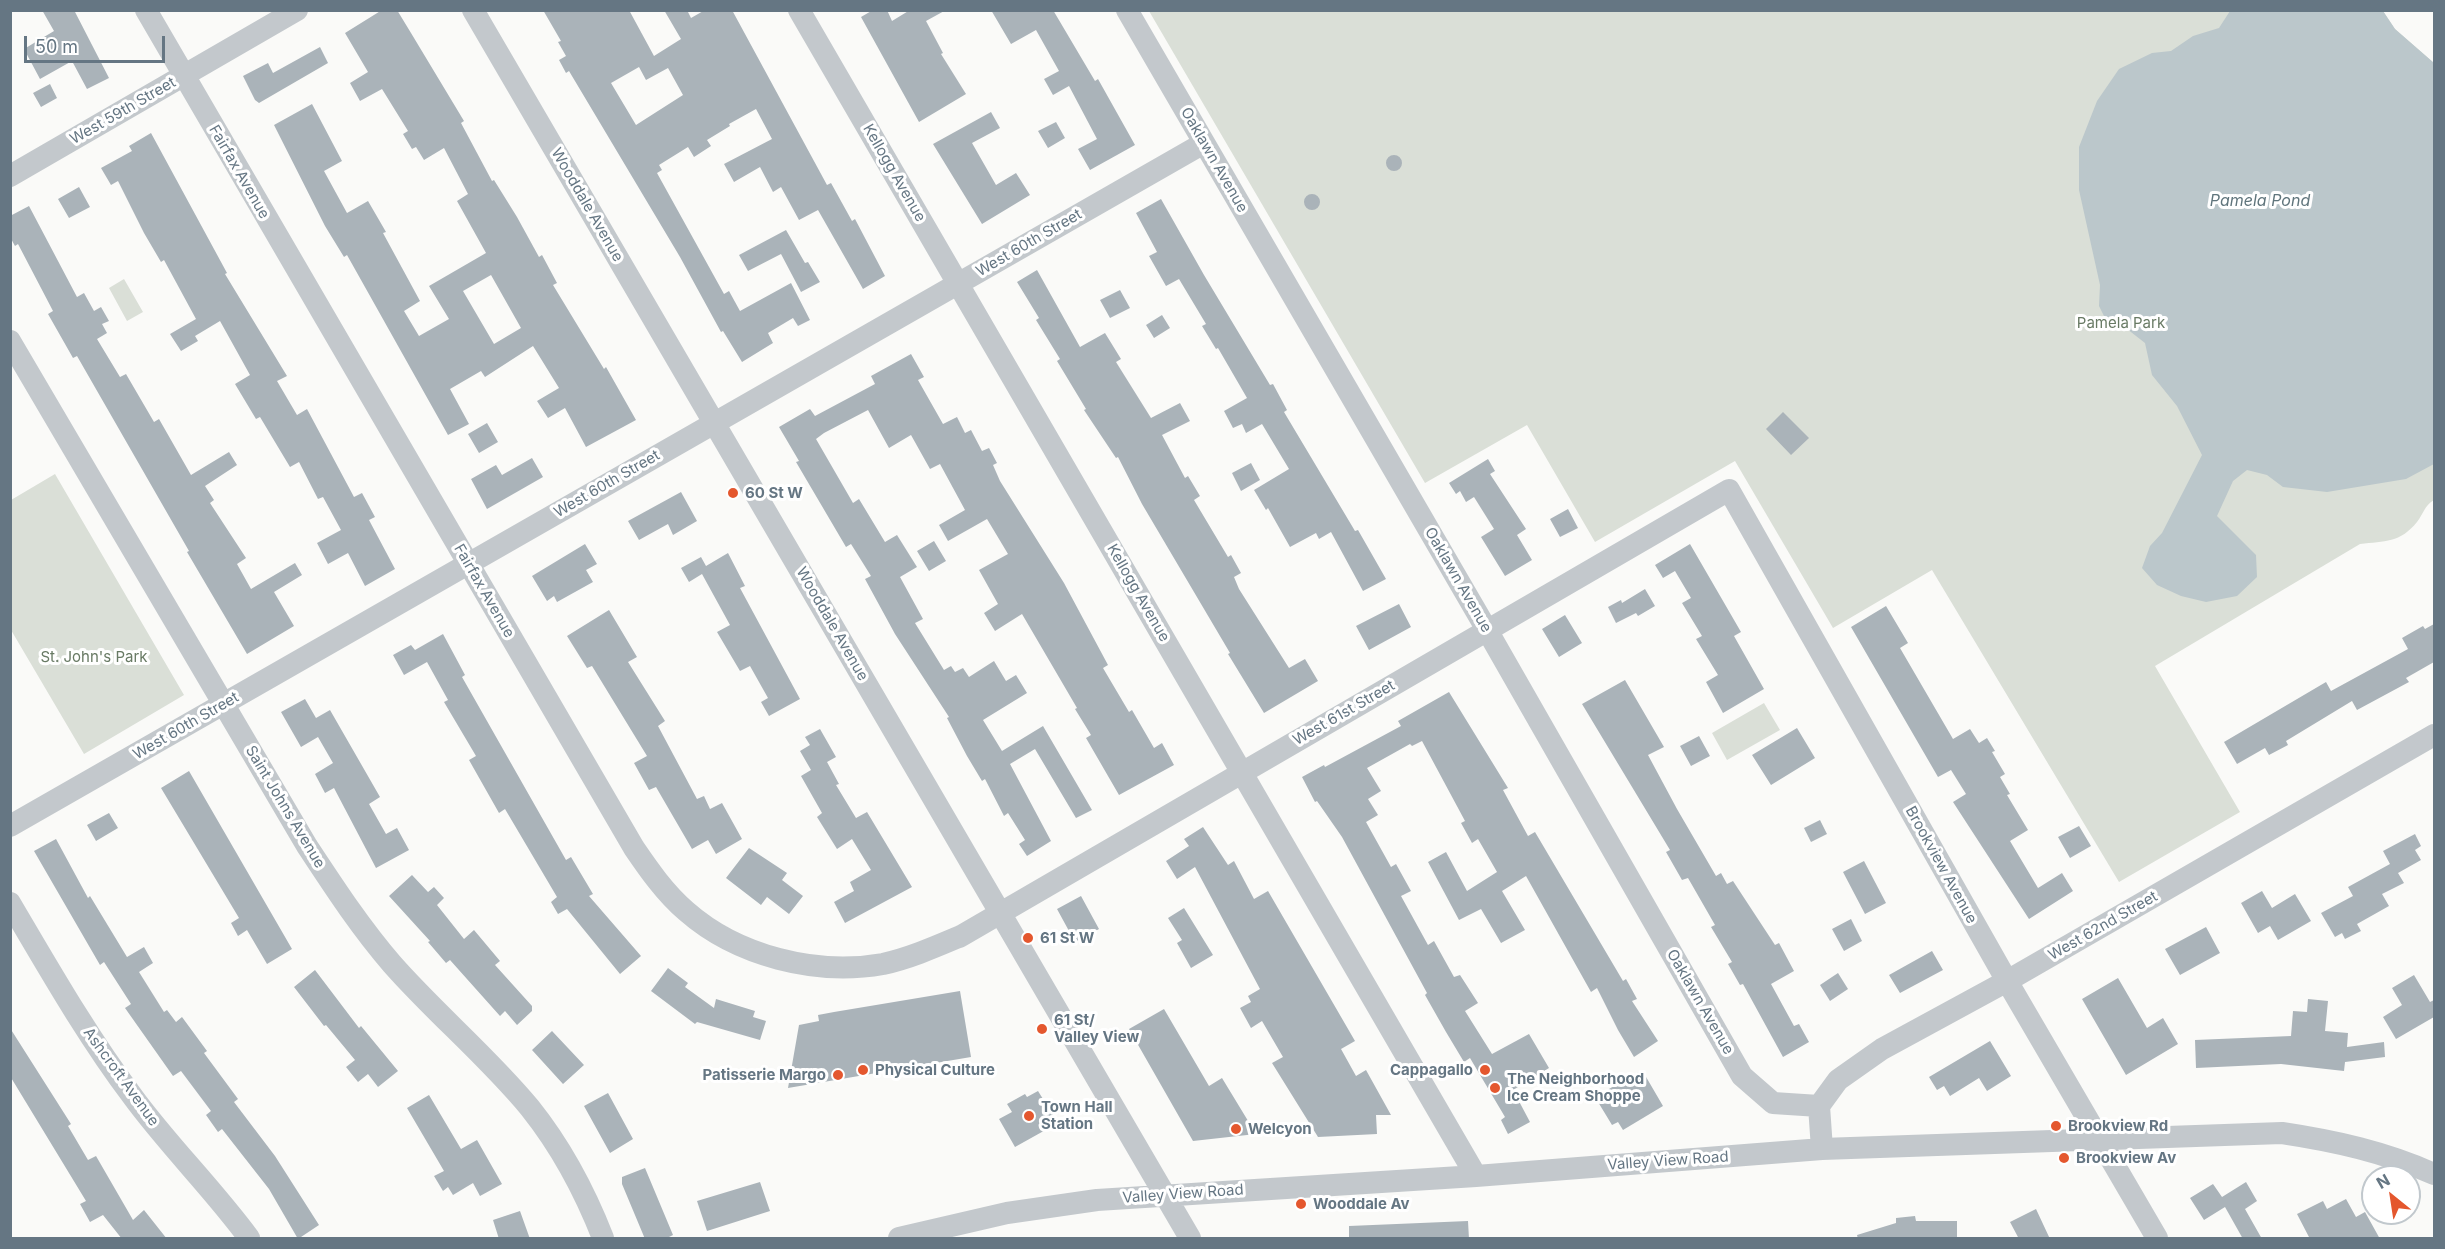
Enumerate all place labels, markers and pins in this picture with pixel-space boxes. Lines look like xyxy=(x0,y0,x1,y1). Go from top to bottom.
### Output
place label: 60 St W xyxy=(745,484,803,502)
marker: 60 St W xyxy=(726,486,740,500)
place label: 61 St W xyxy=(1040,929,1094,947)
marker: 61 St W xyxy=(1021,931,1035,945)
place label: 61 St/ Valley View xyxy=(1054,1011,1139,1046)
marker: 61 St/ Valley View xyxy=(1035,1022,1049,1036)
place label: Physical Culture xyxy=(875,1061,995,1079)
place label: Cappagallo xyxy=(1390,1061,1473,1079)
marker: Physical Culture xyxy=(856,1063,870,1077)
marker: Cappagallo xyxy=(1478,1063,1492,1077)
place label: Patisserie Margo xyxy=(703,1066,826,1084)
marker: Patisserie Margo xyxy=(831,1068,845,1082)
place label: The Neighborhood Ice Cream Shoppe xyxy=(1507,1070,1644,1105)
marker: The Neighborhood Ice Cream Shoppe xyxy=(1488,1081,1502,1095)
place label: Town Hall Station xyxy=(1041,1098,1113,1133)
marker: Town Hall Station xyxy=(1022,1109,1036,1123)
place label: Brookview Rd xyxy=(2068,1117,2168,1135)
marker: Brookview Rd xyxy=(2049,1119,2063,1133)
place label: Welcyon xyxy=(1248,1120,1312,1138)
marker: Welcyon xyxy=(1229,1122,1243,1136)
place label: Brookview Av xyxy=(2076,1149,2176,1167)
marker: Brookview Av xyxy=(2057,1151,2071,1165)
place label: Wooddale Av xyxy=(1313,1195,1410,1213)
marker: Wooddale Av xyxy=(1294,1197,1308,1211)

